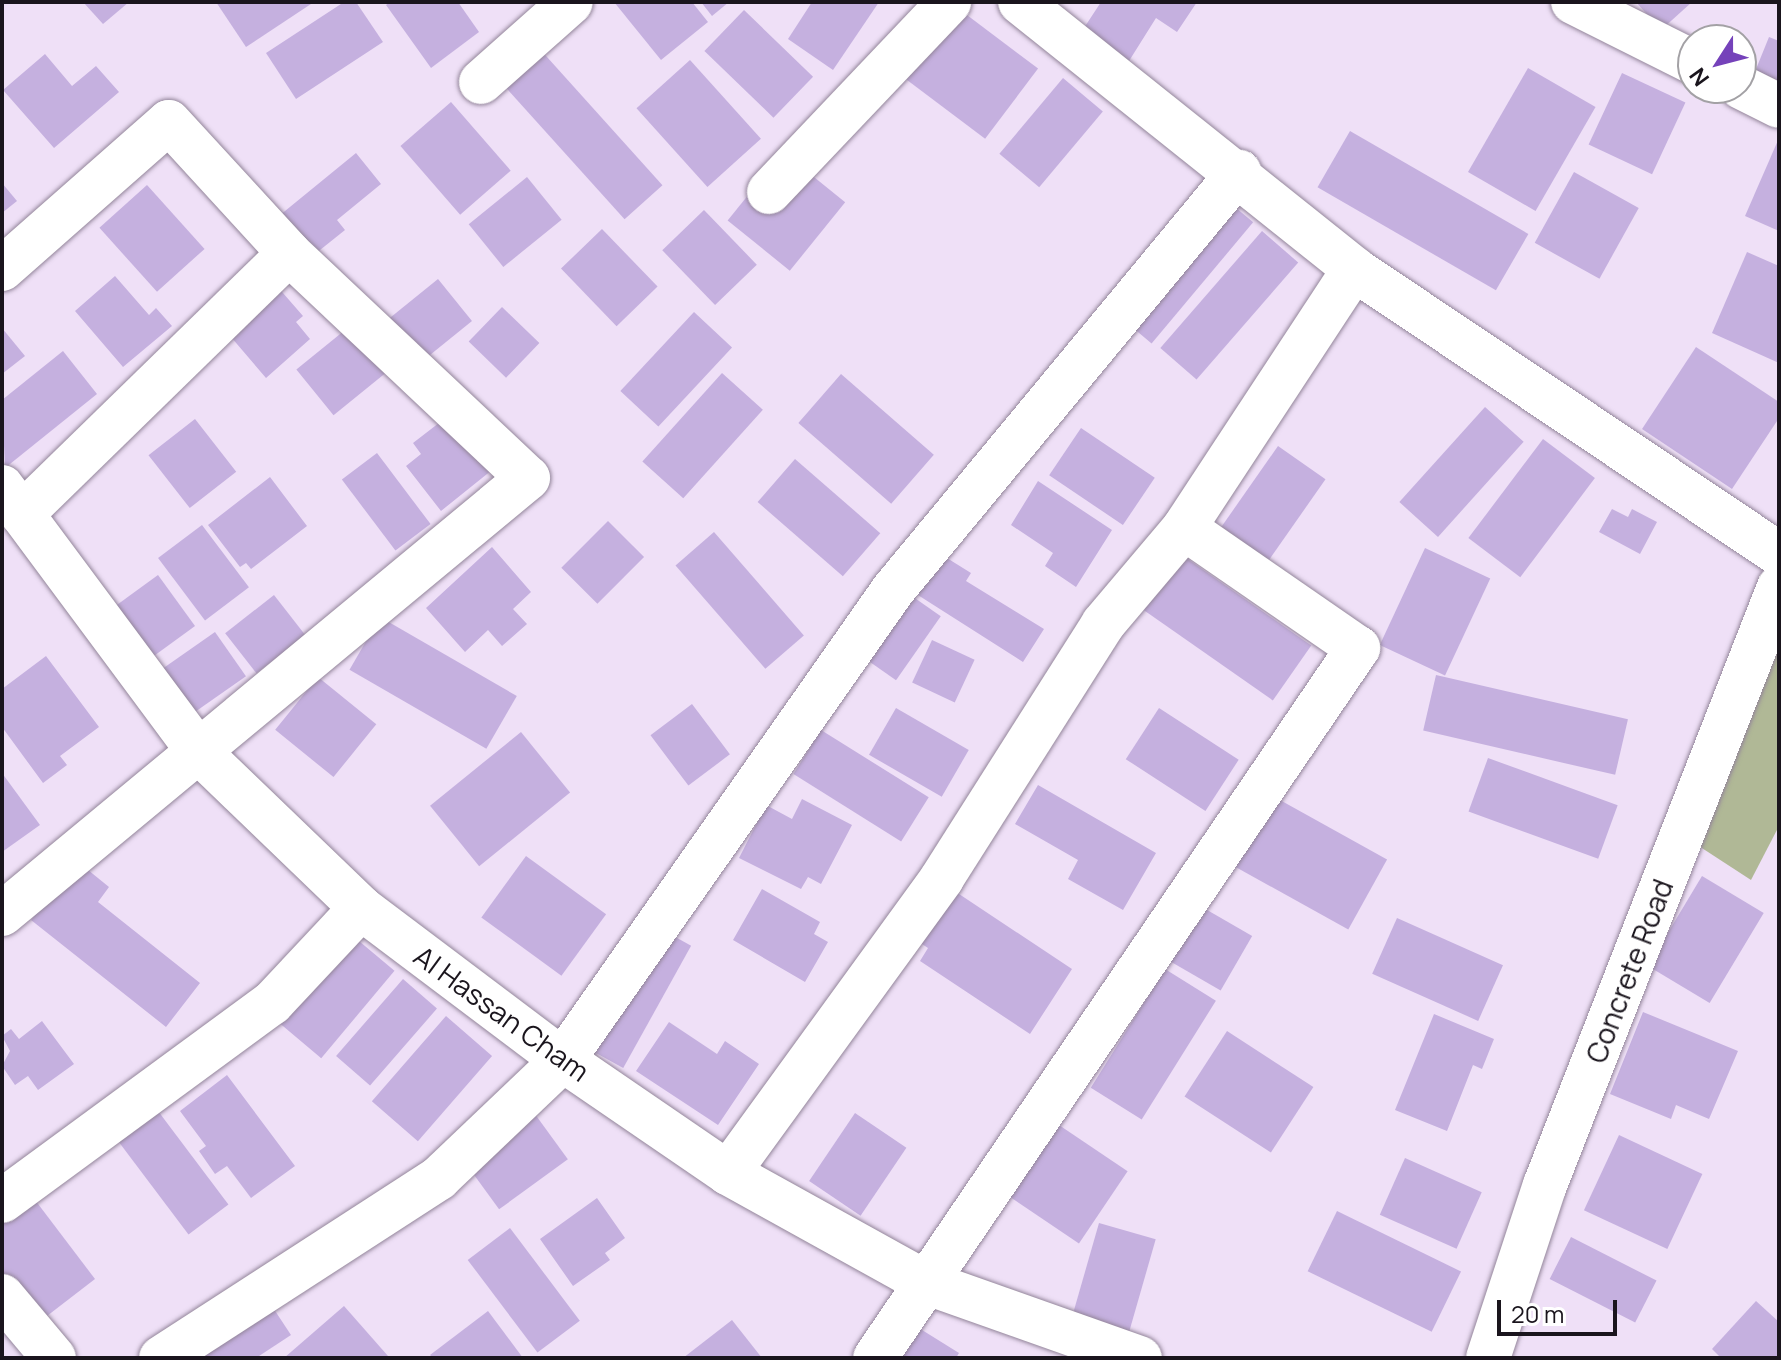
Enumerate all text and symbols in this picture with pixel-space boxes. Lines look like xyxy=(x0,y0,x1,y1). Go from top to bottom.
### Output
north arrow xyxy=(1677,24,1757,104)
text: N xyxy=(1682,62,1716,92)
street label: Concrete Road xyxy=(1579,875,1679,1067)
street label: Al Hassan Cham xyxy=(408,938,596,1088)
scale bar xyxy=(1501,1284,1621,1334)
text: 20 m xyxy=(1511,1297,1564,1330)

